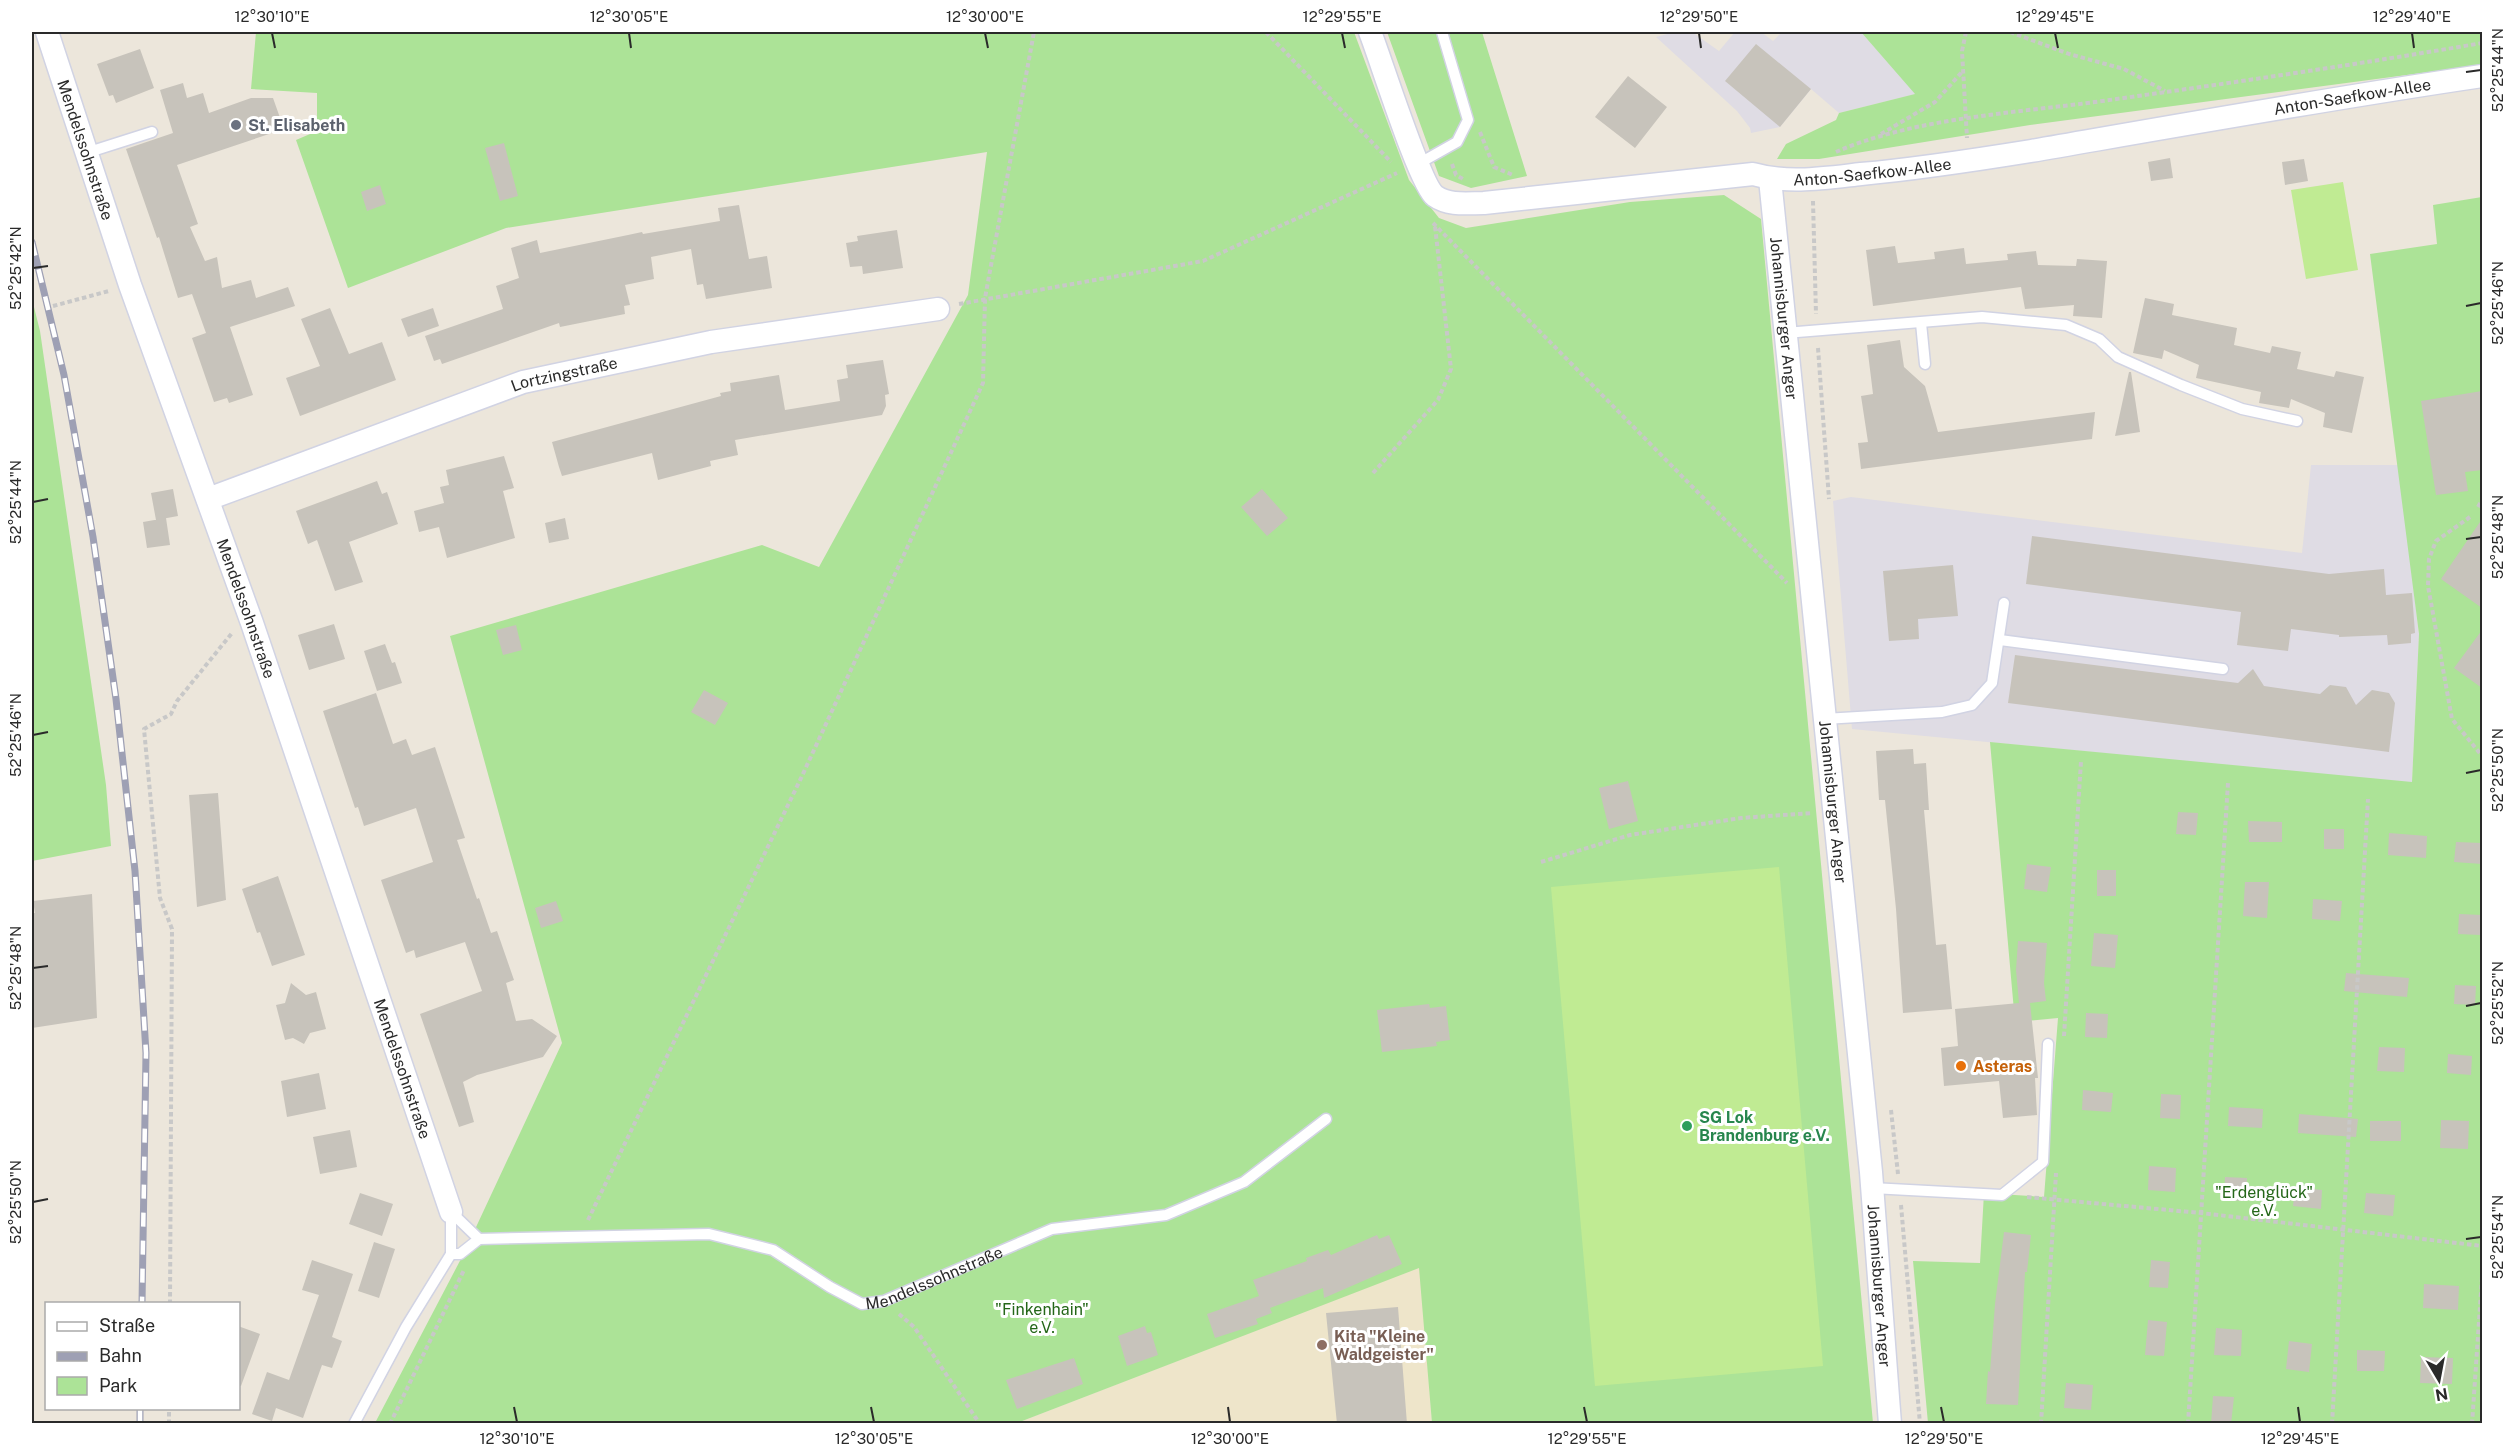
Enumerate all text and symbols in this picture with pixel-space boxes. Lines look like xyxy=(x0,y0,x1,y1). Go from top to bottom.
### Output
text: 12°30'10"E xyxy=(234,8,310,25)
text: 12°30'05"E xyxy=(590,8,668,25)
text: 12°30'00"E xyxy=(946,8,1024,25)
text: 12°29'55"E xyxy=(1303,8,1381,25)
text: 12°29'50"E xyxy=(1660,8,1738,25)
text: 12°29'45"E xyxy=(2016,8,2094,25)
text: 12°29'40"E xyxy=(2373,8,2451,25)
text: 52°25'44"N xyxy=(2489,28,2506,112)
street label: Anton-Saefkow-Allee xyxy=(2272,75,2432,119)
street label: Mendelssohnstraße xyxy=(53,77,117,223)
place label: St. Elisabeth xyxy=(248,116,345,135)
marker: St. Elisabeth xyxy=(229,118,243,132)
street label: Anton-Saefkow-Allee xyxy=(1793,154,1953,190)
text: 52°25'42"N xyxy=(7,226,24,310)
street label: Johannisburger Anger xyxy=(1766,236,1801,401)
text: 52°25'46"N xyxy=(2489,261,2506,345)
street label: Lortzingstraße xyxy=(508,353,619,396)
text: 52°25'44"N xyxy=(7,460,24,544)
text: 52°25'48"N xyxy=(2489,495,2506,579)
street label: Mendelssohnstraße xyxy=(212,536,279,681)
text: 52°25'46"N xyxy=(7,693,24,777)
street label: Johannisburger Anger xyxy=(1815,720,1851,884)
text: 52°25'50"N xyxy=(2489,728,2506,812)
text: 52°25'48"N xyxy=(7,926,24,1010)
text: 52°25'52"N xyxy=(2489,961,2506,1045)
street label: Mendelssohnstraße xyxy=(370,996,435,1141)
place label: Asteras xyxy=(1973,1057,2032,1076)
marker: Asteras xyxy=(1954,1059,1968,1073)
place label: SG Lok Brandenburg e.V. xyxy=(1699,1108,1830,1145)
marker: SG Lok Brandenburg e.V. xyxy=(1680,1119,1694,1133)
text: 52°25'50"N xyxy=(7,1160,24,1244)
park label: "Erdenglück" e.V. xyxy=(2215,1183,2313,1220)
text: 52°25'54"N xyxy=(2489,1195,2506,1279)
street label: Johannisburger Anger xyxy=(1863,1203,1895,1368)
street label: Mendelssohnstraße xyxy=(864,1242,1006,1313)
park label: "Finkenhain" e.V. xyxy=(995,1300,1089,1337)
legend xyxy=(45,1302,240,1410)
text: Straße xyxy=(99,1315,155,1336)
place label: Kita "Kleine Waldgeister" xyxy=(1334,1327,1434,1364)
marker: Kita "Kleine Waldgeister" xyxy=(1315,1338,1329,1352)
text: Bahn xyxy=(99,1345,142,1366)
north arrow xyxy=(2409,1350,2469,1410)
text: Park xyxy=(99,1375,137,1396)
text: N xyxy=(2434,1384,2449,1405)
text: 12°30'10"E xyxy=(479,1430,555,1447)
text: 12°30'05"E xyxy=(835,1430,913,1447)
text: 12°30'00"E xyxy=(1191,1430,1269,1447)
text: 12°29'55"E xyxy=(1548,1430,1626,1447)
text: 12°29'50"E xyxy=(1905,1430,1983,1447)
text: 12°29'45"E xyxy=(2261,1430,2339,1447)

